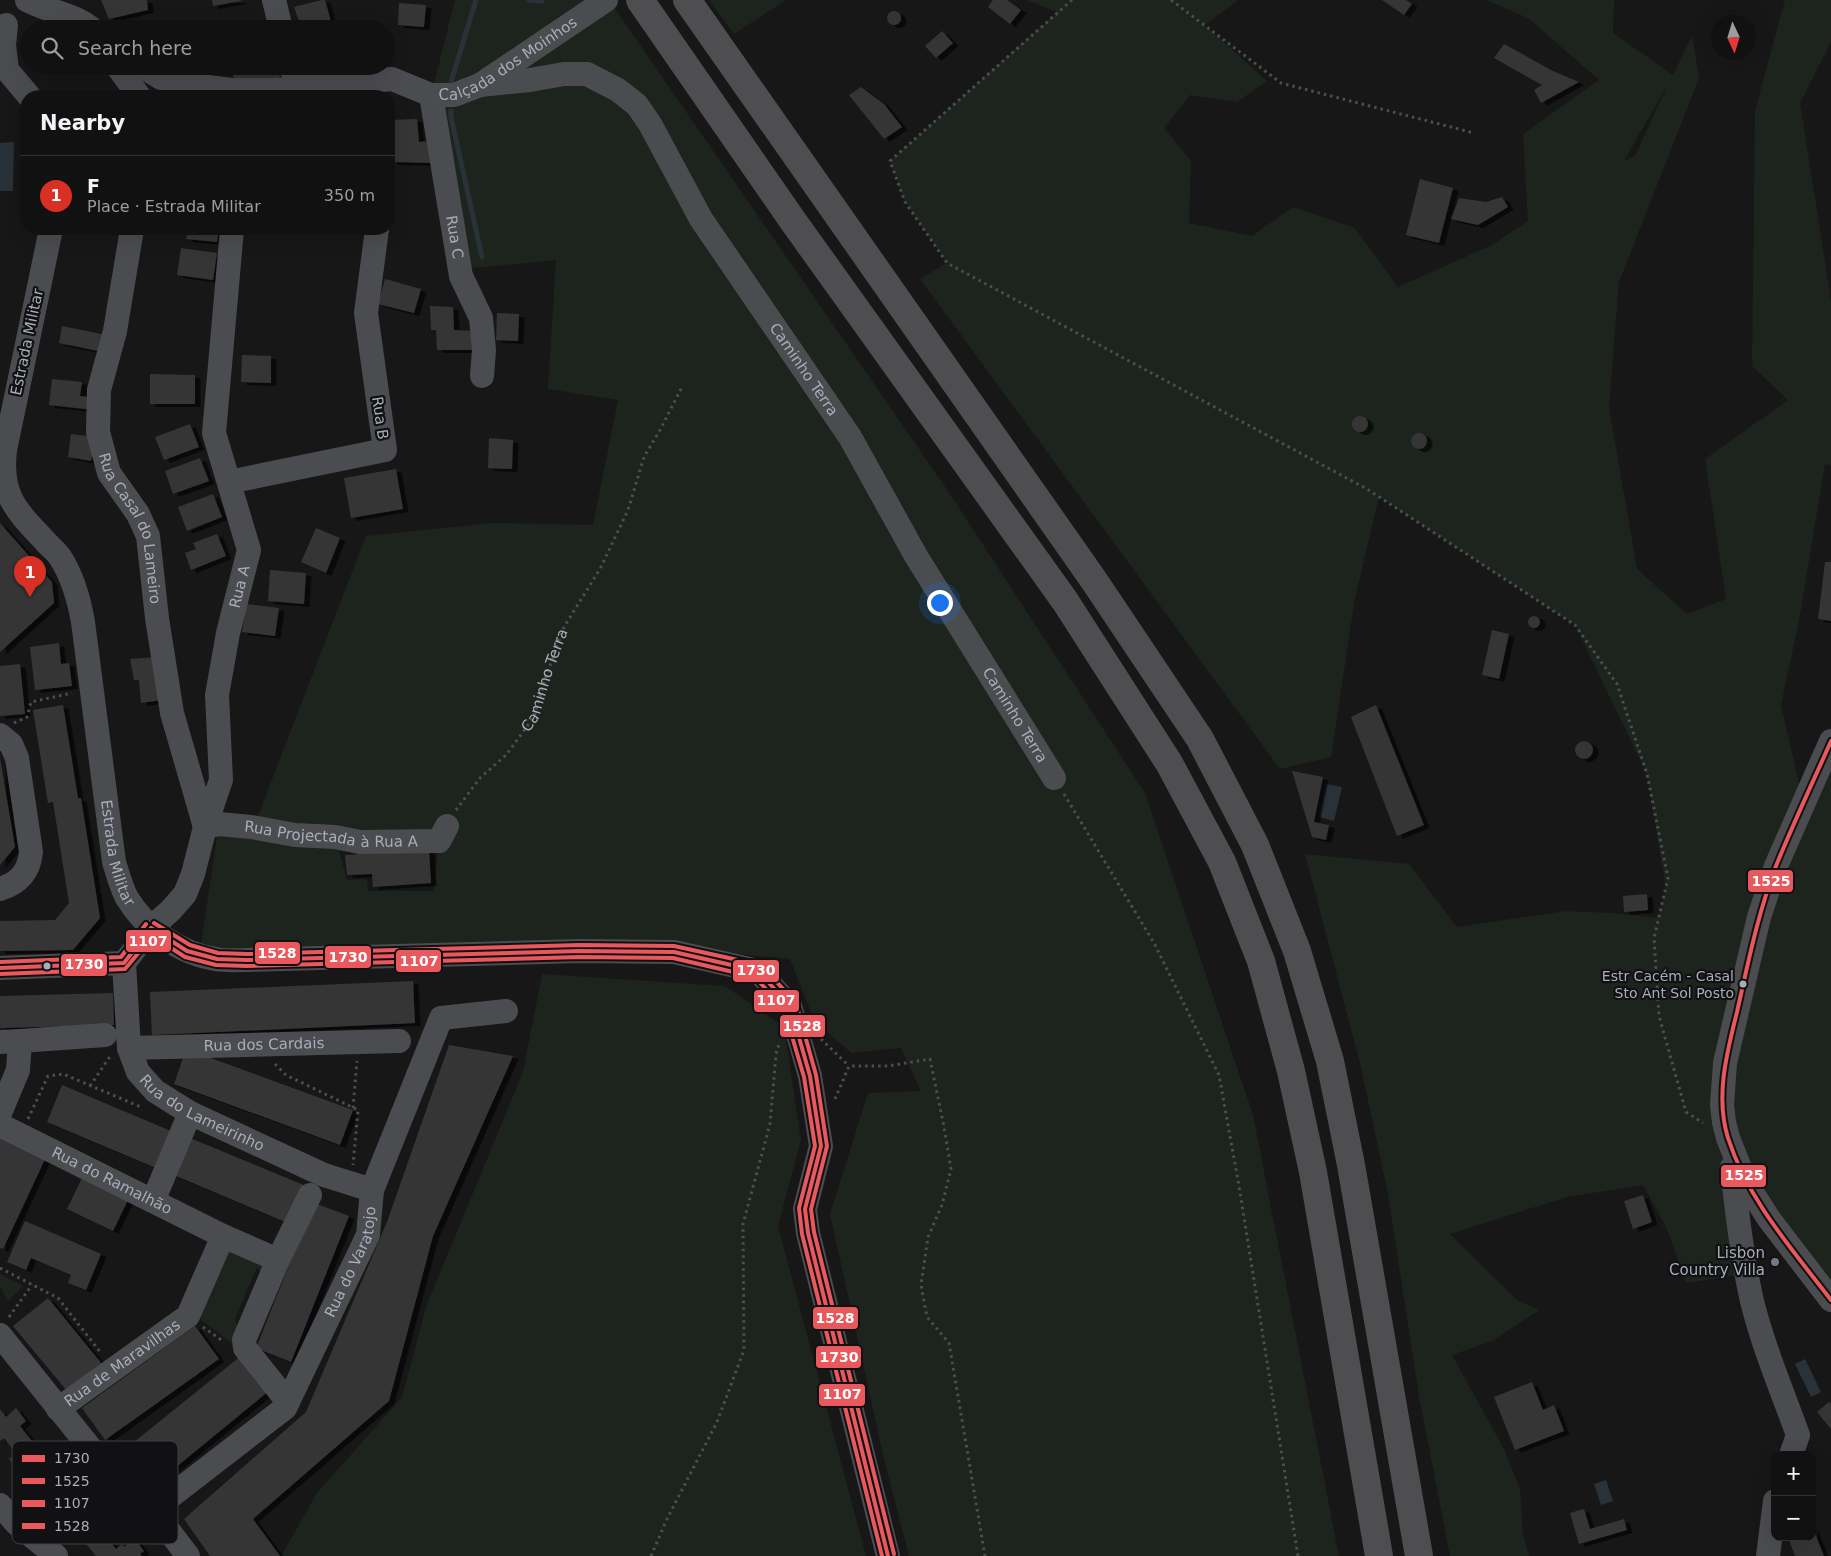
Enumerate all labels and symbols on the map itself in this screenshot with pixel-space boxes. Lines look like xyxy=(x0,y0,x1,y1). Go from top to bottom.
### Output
street label: Calçada dos Moinhos xyxy=(439,13,581,104)
north arrow xyxy=(1711,15,1756,60)
street label: Rua C xyxy=(442,214,467,260)
street label: Estrada Militar xyxy=(7,286,47,397)
street label: Caminho Terra xyxy=(766,320,842,419)
street label: Rua B xyxy=(368,395,392,441)
street label: Rua Casal do Lameiro xyxy=(95,451,164,605)
pin: 1 xyxy=(14,556,46,597)
street label: Rua A xyxy=(226,563,254,610)
your location xyxy=(927,590,953,616)
street label: Caminho Terra xyxy=(517,626,572,735)
street label: Caminho Terra xyxy=(978,664,1051,766)
street label: Estrada Militar xyxy=(97,799,139,910)
street label: Rua Projectada à Rua A xyxy=(244,817,419,851)
line badge: 1525 xyxy=(1747,869,1794,893)
text: 1525 xyxy=(1752,873,1790,889)
line badge: 1107 xyxy=(125,929,172,953)
text: 1107 xyxy=(129,933,167,949)
line badge: 1528 xyxy=(254,941,301,965)
text: 1528 xyxy=(258,945,296,961)
line badge: 1730 xyxy=(324,945,372,969)
text: 1730 xyxy=(329,949,368,965)
line badge: 1107 xyxy=(395,949,442,973)
line badge: 1730 xyxy=(60,953,108,977)
text: 1107 xyxy=(400,953,438,969)
text: 1730 xyxy=(65,956,104,972)
line badge: 1730 xyxy=(732,959,780,983)
unlabelled marker xyxy=(42,961,52,971)
text: 1730 xyxy=(737,962,776,978)
place label: Estr Cacém - Casal Sto Ant Sol Posto xyxy=(1602,968,1734,1001)
marker: Estr Cacém - Casal Sto Ant Sol Posto xyxy=(1738,979,1748,989)
line badge: 1107 xyxy=(753,989,800,1013)
text: 1107 xyxy=(757,992,795,1008)
line badge: 1528 xyxy=(779,1014,826,1038)
text: 1528 xyxy=(783,1018,821,1034)
street label: Rua dos Cardais xyxy=(203,1034,325,1055)
street label: Rua do Lameirinho xyxy=(136,1071,267,1155)
street label: Rua do Ramalhão xyxy=(49,1143,175,1218)
line badge: 1525 xyxy=(1720,1164,1767,1188)
text: 1525 xyxy=(1725,1167,1763,1183)
street label: Rua do Varatojo xyxy=(321,1206,380,1320)
place label: Lisbon Country Villa xyxy=(1669,1244,1765,1279)
marker: Lisbon Country Villa xyxy=(1769,1256,1781,1268)
line badge: 1528 xyxy=(812,1306,859,1330)
text: 1528 xyxy=(816,1310,854,1326)
street label: Rua de Maravilhas xyxy=(61,1315,184,1411)
line badge: 1730 xyxy=(815,1345,862,1369)
text: 1730 xyxy=(820,1349,859,1365)
line badge: 1107 xyxy=(818,1383,866,1407)
text: 1107 xyxy=(823,1386,861,1402)
legend xyxy=(12,1441,178,1544)
text: 1730 xyxy=(54,1450,90,1466)
text: 1525 xyxy=(54,1473,90,1489)
text: 1107 xyxy=(54,1495,90,1511)
text: 1528 xyxy=(54,1518,90,1534)

